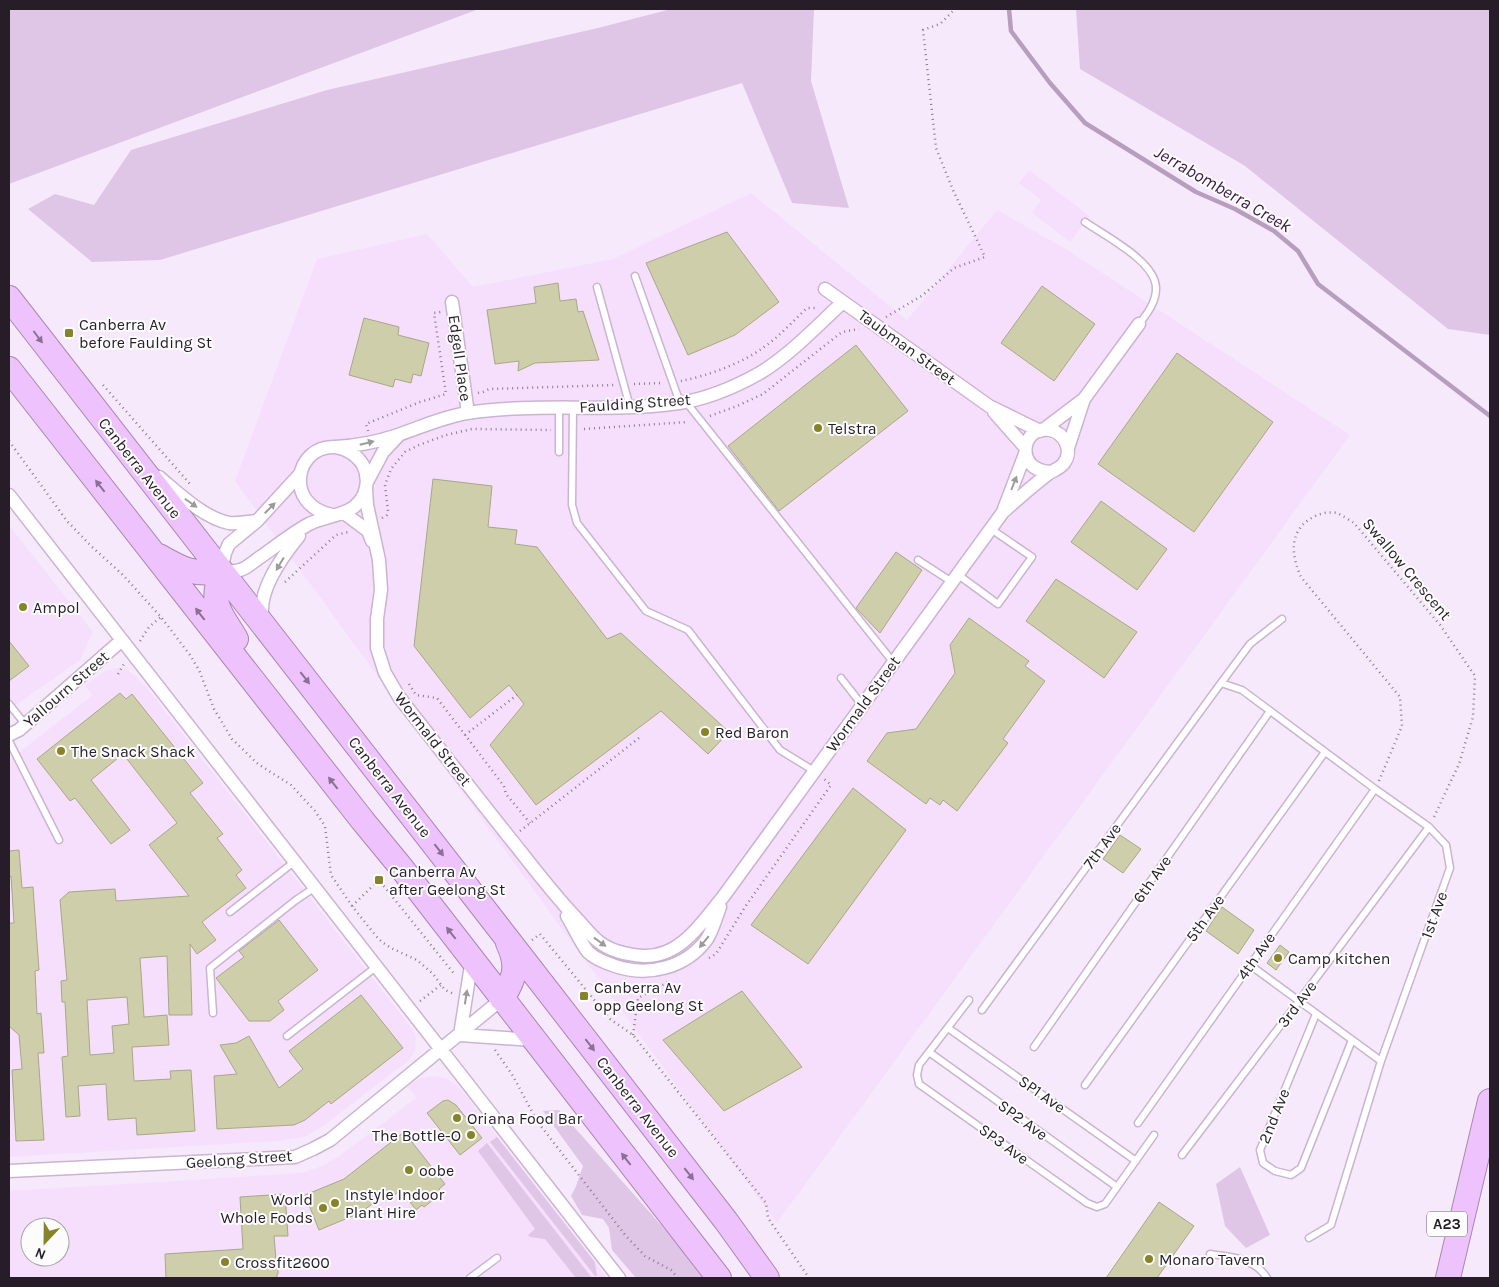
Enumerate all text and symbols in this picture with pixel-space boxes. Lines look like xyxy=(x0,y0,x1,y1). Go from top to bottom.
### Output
water label: Jerrabomberra Creek xyxy=(1150,141,1296,238)
street label: Taubman Street xyxy=(855,305,959,389)
street label: Edgell Place xyxy=(445,314,475,402)
place label: Canberra Av before Faulding St xyxy=(79,315,212,352)
marker: Canberra Av before Faulding St xyxy=(63,327,75,339)
one-way arrow xyxy=(33,330,43,344)
street label: Faulding Street xyxy=(579,390,691,416)
street label: Canberra Avenue xyxy=(95,414,185,522)
place label: Telstra xyxy=(828,419,877,438)
marker: Telstra xyxy=(812,422,824,434)
one-way arrow xyxy=(360,439,375,447)
one-way arrow xyxy=(1010,475,1018,490)
one-way arrow xyxy=(94,479,105,492)
one-way arrow xyxy=(184,498,198,508)
one-way arrow xyxy=(264,502,276,514)
street label: Swallow Crescent xyxy=(1359,514,1455,624)
one-way arrow xyxy=(276,557,285,570)
place label: Ampol xyxy=(33,598,80,617)
marker: Ampol xyxy=(17,601,29,613)
one-way arrow xyxy=(195,607,205,620)
street label: Yallourn Street xyxy=(19,647,113,731)
street label: Wormald Street xyxy=(822,652,904,756)
one-way arrow xyxy=(300,672,310,685)
street label: Wormald Street xyxy=(390,688,476,790)
place label: Red Baron xyxy=(715,723,789,742)
marker: Red Baron xyxy=(699,726,711,738)
street label: Canberra Avenue xyxy=(345,733,435,841)
place label: The Snack Shack xyxy=(71,742,195,761)
marker: The Snack Shack xyxy=(55,745,67,757)
one-way arrow xyxy=(327,777,338,790)
street label: 7th Ave xyxy=(1079,819,1125,873)
one-way arrow xyxy=(433,843,444,856)
street label: 6th Ave xyxy=(1129,852,1175,906)
place label: Canberra Av after Geelong St xyxy=(389,862,505,899)
marker: Canberra Av after Geelong St xyxy=(373,874,385,886)
street label: 1st Ave xyxy=(1417,889,1451,941)
street label: 5th Ave xyxy=(1182,891,1228,945)
one-way arrow xyxy=(446,927,457,940)
street label: 4th Ave xyxy=(1233,929,1279,983)
one-way arrow xyxy=(698,935,709,948)
one-way arrow xyxy=(593,936,606,947)
place label: Camp kitchen xyxy=(1288,949,1390,968)
marker: Camp kitchen xyxy=(1272,952,1284,964)
street label: 3rd Ave xyxy=(1273,977,1321,1031)
place label: Canberra Av opp Geelong St xyxy=(594,978,703,1015)
one-way arrow xyxy=(462,989,470,1005)
marker: Canberra Av opp Geelong St xyxy=(578,990,590,1002)
one-way arrow xyxy=(584,1038,595,1051)
street label: Canberra Avenue xyxy=(593,1053,683,1161)
street label: SP1 Ave xyxy=(1015,1071,1069,1117)
street label: 2nd Ave xyxy=(1254,1086,1294,1146)
street label: SP2 Ave xyxy=(994,1096,1052,1144)
place label: Oriana Food Bar xyxy=(467,1109,582,1128)
marker: Oriana Food Bar xyxy=(451,1112,463,1124)
street label: SP3 Ave xyxy=(975,1120,1033,1168)
place label: The Bottle-O xyxy=(372,1126,461,1145)
marker: The Bottle-O xyxy=(465,1129,477,1141)
street label: Geelong Street xyxy=(185,1146,293,1172)
one-way arrow xyxy=(621,1153,632,1166)
place label: oobe xyxy=(419,1161,454,1180)
marker: oobe xyxy=(403,1164,415,1176)
one-way arrow xyxy=(684,1167,694,1181)
place label: Instyle Indoor Plant Hire xyxy=(345,1185,445,1222)
place label: World Whole Foods xyxy=(220,1190,313,1227)
marker: Instyle Indoor Plant Hire xyxy=(329,1197,341,1209)
marker: World Whole Foods xyxy=(317,1202,329,1214)
road number: A23 xyxy=(1427,1212,1467,1236)
north arrow xyxy=(20,1217,70,1267)
text: N xyxy=(32,1244,48,1263)
place label: Monaro Tavern xyxy=(1159,1250,1265,1269)
place label: Crossfit2600 xyxy=(235,1253,330,1272)
marker: Monaro Tavern xyxy=(1143,1253,1155,1265)
marker: Crossfit2600 xyxy=(219,1256,231,1268)

